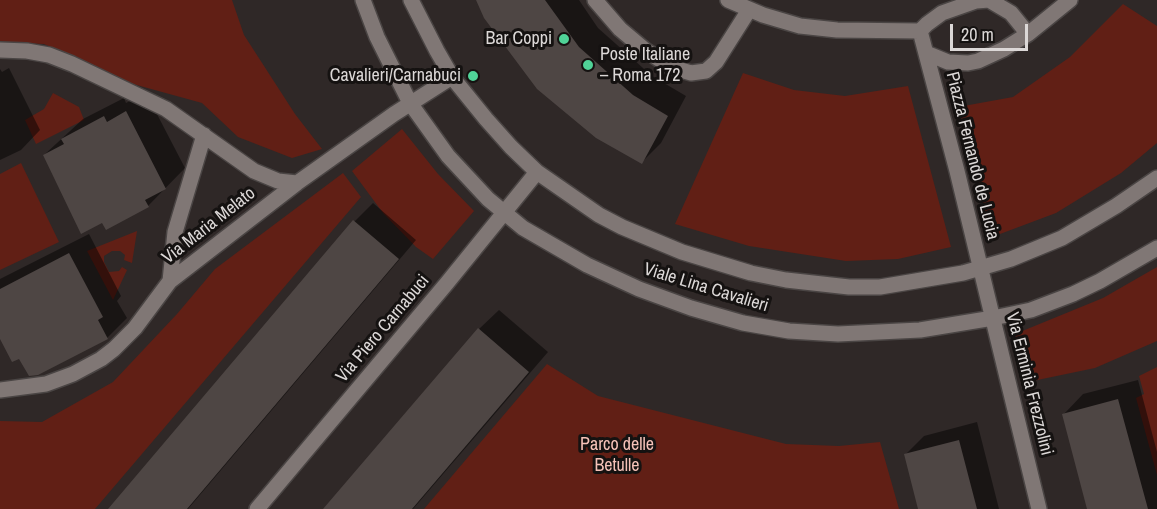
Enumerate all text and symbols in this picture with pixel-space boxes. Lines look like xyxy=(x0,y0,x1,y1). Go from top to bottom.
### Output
scale bar xyxy=(953,12,1031,50)
text: 20 m xyxy=(961,22,994,47)
place label: Bar Coppi xyxy=(486,28,552,50)
marker: Bar Coppi xyxy=(557,32,571,46)
place label: Poste Italiane – Roma 172 xyxy=(600,44,690,86)
marker: Poste Italiane – Roma 172 xyxy=(581,58,595,72)
place label: Cavalieri/Carnabuci xyxy=(330,65,461,87)
marker: Cavalieri/Carnabuci xyxy=(466,69,480,83)
street label: Piazza Fernando de Lucia xyxy=(941,70,1003,242)
street label: Via Maria Melato xyxy=(158,183,260,269)
street label: Viale Lina Cavalieri xyxy=(641,259,771,317)
street label: Via Piero Carnabuci xyxy=(332,271,434,387)
street label: Via Erminia Frezzolini xyxy=(1001,310,1057,458)
park label: Parco delle Betulle xyxy=(580,434,654,476)

